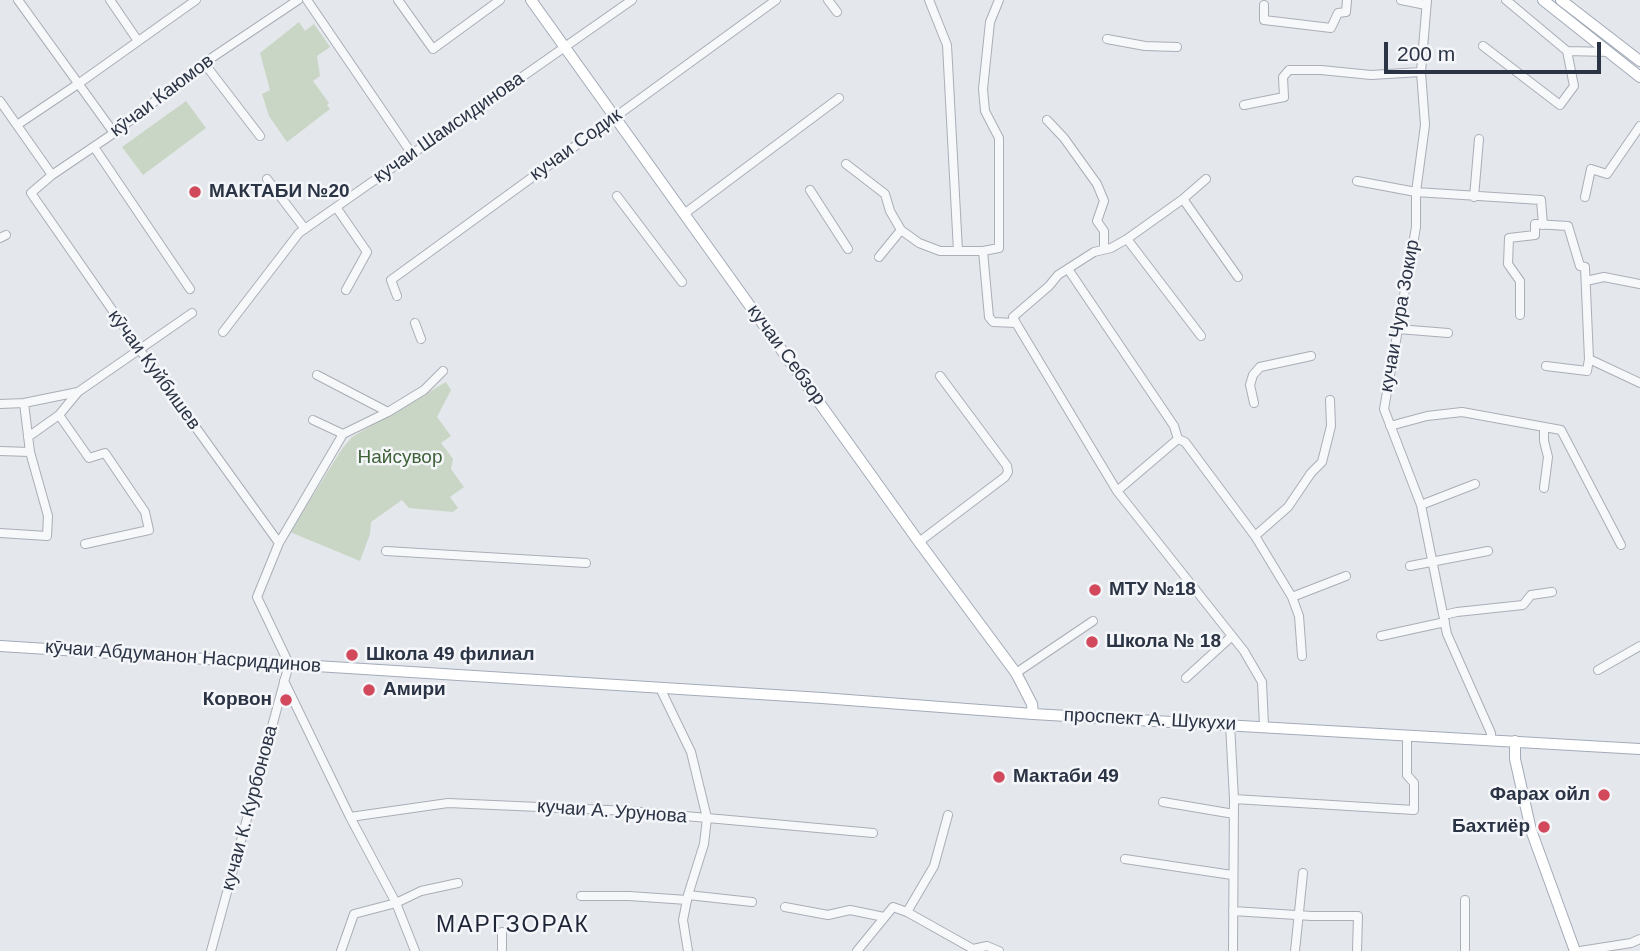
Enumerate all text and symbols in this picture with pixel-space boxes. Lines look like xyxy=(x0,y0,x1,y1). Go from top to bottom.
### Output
scale bar xyxy=(1388,28,1605,72)
text: 200 m xyxy=(1397,42,1455,65)
street label: кӯчаи Каюмов xyxy=(106,50,218,142)
street label: кучаи Шамсидинова xyxy=(369,67,529,189)
street label: кучаи Содик xyxy=(526,104,626,186)
place label: МАКТАБИ №20 xyxy=(209,181,350,203)
marker: МАКТАБИ №20 xyxy=(187,184,203,200)
street label: кучаи Чура Зокир xyxy=(1375,238,1425,394)
street label: кучаи Себзор xyxy=(742,300,830,410)
street label: кӯчаи Куйбишев xyxy=(103,306,205,434)
park label: Найсувор xyxy=(358,447,442,469)
place label: МТУ №18 xyxy=(1109,579,1196,601)
marker: МТУ №18 xyxy=(1087,582,1103,598)
place label: Школа № 18 xyxy=(1106,631,1221,653)
marker: Школа № 18 xyxy=(1084,634,1100,650)
street label: кӯчаи Абдуманон Насриддинов xyxy=(44,636,322,678)
place label: Школа 49 филиал xyxy=(366,644,535,666)
marker: Школа 49 филиал xyxy=(344,647,360,663)
place label: Амири xyxy=(383,679,446,701)
marker: Амири xyxy=(361,682,377,698)
place label: Корвон xyxy=(203,689,272,711)
marker: Корвон xyxy=(278,692,294,708)
street label: проспект А. Шукухи xyxy=(1063,704,1237,736)
street label: кучаи К. Курбонова xyxy=(217,723,283,893)
place label: Мактаби 49 xyxy=(1013,766,1119,788)
marker: Мактаби 49 xyxy=(991,769,1007,785)
place label: Фарах ойл xyxy=(1490,784,1590,806)
marker: Фарах ойл xyxy=(1596,787,1612,803)
street label: кучаи А. Урунова xyxy=(536,795,688,829)
place label: Бахтиёр xyxy=(1452,816,1530,838)
marker: Бахтиёр xyxy=(1536,819,1552,835)
district label: МАРГЗОРАК xyxy=(437,912,589,940)

